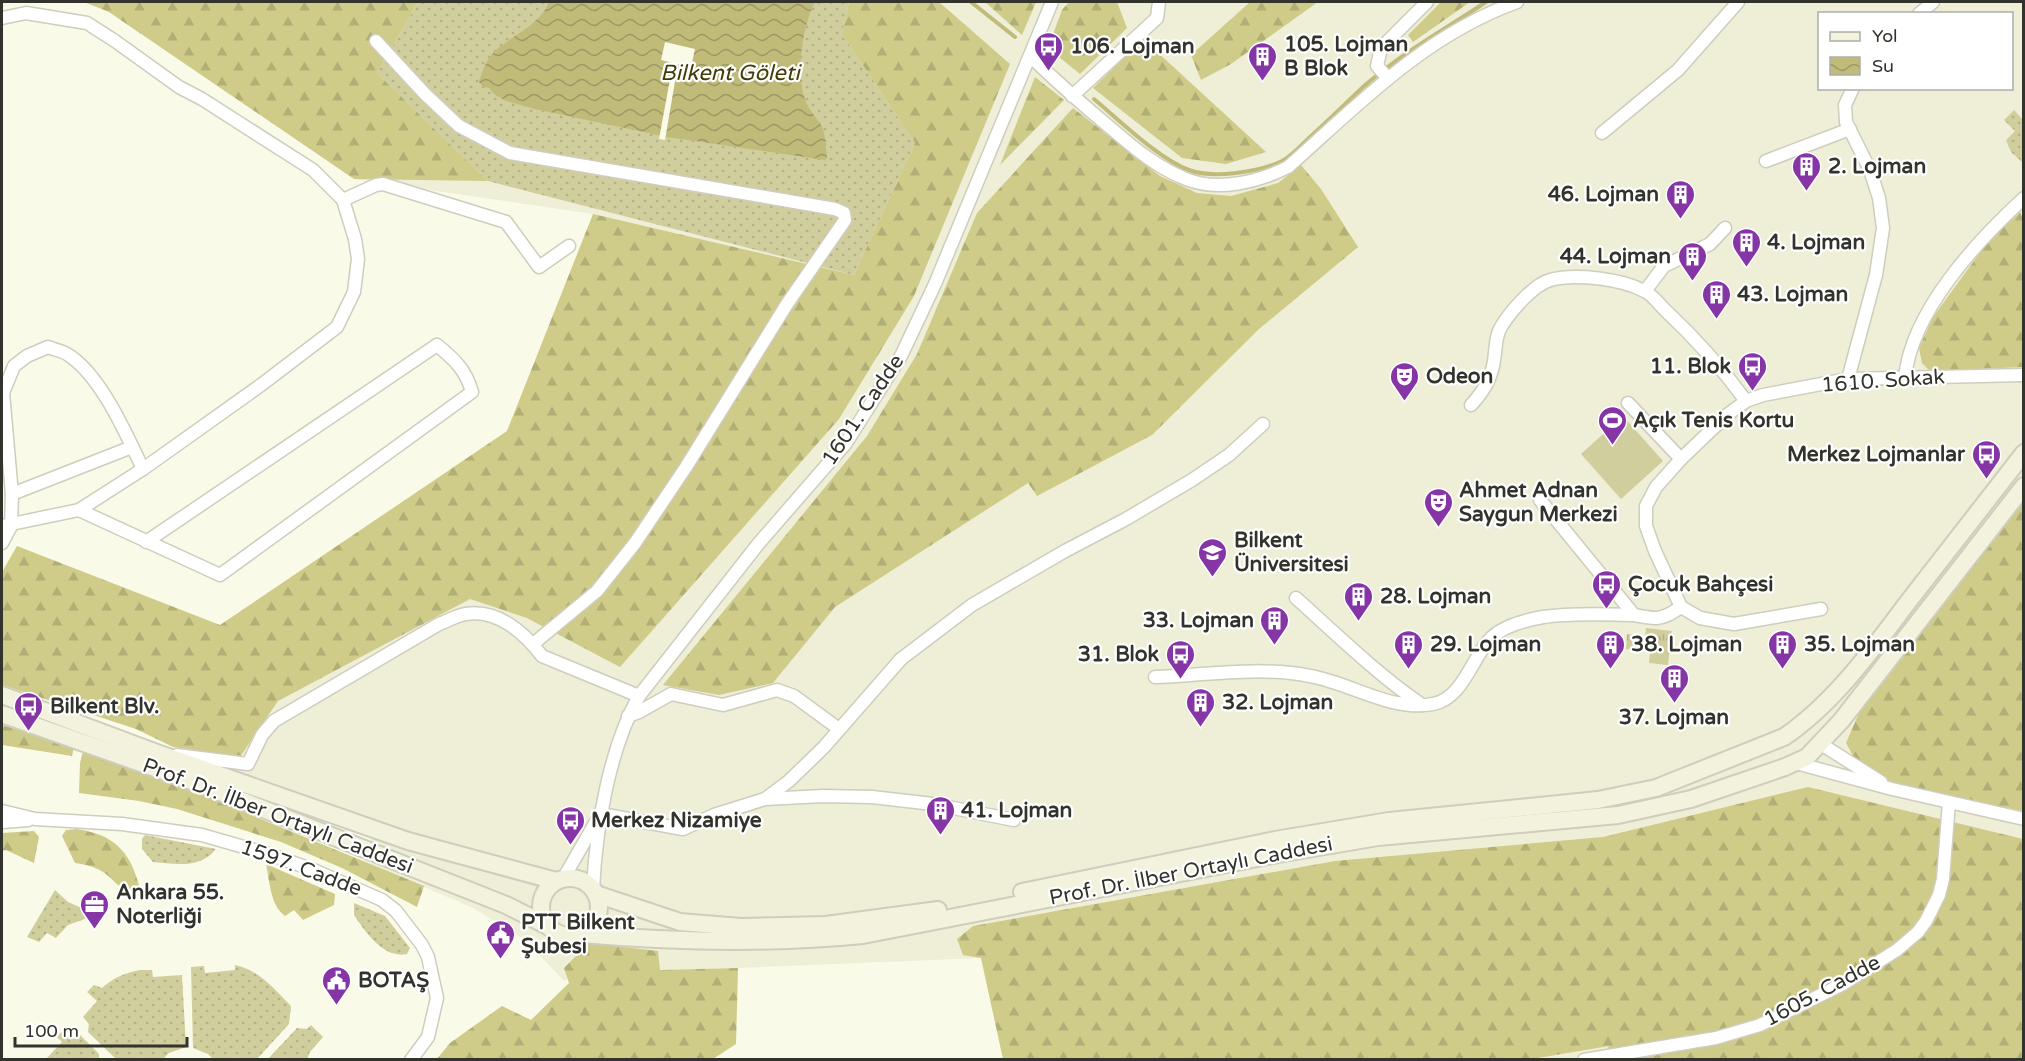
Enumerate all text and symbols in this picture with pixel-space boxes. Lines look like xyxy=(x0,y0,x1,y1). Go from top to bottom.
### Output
legend xyxy=(1818,12,2013,90)
text: Yol xyxy=(1872,25,1898,47)
bus stop icon: 106. Lojman xyxy=(1033,30,1065,72)
place label: 105. Lojman B Blok xyxy=(1284,32,1408,81)
place label: 106. Lojman xyxy=(1070,34,1195,59)
building icon: 105. Lojman B Blok xyxy=(1247,40,1279,82)
text: Su xyxy=(1872,55,1894,77)
water label: Bilkent Göleti xyxy=(660,60,802,86)
building icon: 2. Lojman xyxy=(1791,150,1823,192)
place label: 2. Lojman xyxy=(1828,154,1926,179)
building icon: 46. Lojman xyxy=(1664,178,1696,220)
place label: 46. Lojman xyxy=(1548,182,1659,207)
building icon: 4. Lojman xyxy=(1730,226,1762,268)
place label: 4. Lojman xyxy=(1767,230,1865,255)
building icon: 44. Lojman xyxy=(1676,240,1708,282)
place label: 44. Lojman xyxy=(1560,244,1671,269)
building icon: 43. Lojman xyxy=(1700,278,1732,320)
place label: 43. Lojman xyxy=(1737,282,1848,307)
street label: 1601. Cadde xyxy=(817,350,909,470)
bus stop icon: 11. Blok xyxy=(1736,350,1768,392)
place label: 11. Blok xyxy=(1650,354,1732,379)
theatre icon: Odeon xyxy=(1389,360,1421,402)
place label: Odeon xyxy=(1426,364,1493,389)
street label: 1610. Sokak xyxy=(1820,364,1946,398)
sports icon: Açık Tenis Kortu xyxy=(1596,404,1628,446)
place label: Açık Tenis Kortu xyxy=(1633,408,1794,433)
bus stop icon: Merkez Lojmanlar xyxy=(1970,438,2002,480)
place label: Merkez Lojmanlar xyxy=(1787,442,1966,467)
place label: Ahmet Adnan Saygun Merkezi xyxy=(1459,478,1618,527)
theatre icon: Ahmet Adnan Saygun Merkezi xyxy=(1422,486,1454,528)
place label: Bilkent Üniversitesi xyxy=(1234,528,1349,577)
school or university icon: Bilkent Üniversitesi xyxy=(1197,536,1229,578)
bus stop icon: Çocuk Bahçesi xyxy=(1591,568,1623,610)
place label: Çocuk Bahçesi xyxy=(1628,572,1773,597)
building icon: 28. Lojman xyxy=(1343,580,1375,622)
place label: 28. Lojman xyxy=(1380,584,1491,609)
building icon: 33. Lojman xyxy=(1259,604,1291,646)
place label: 33. Lojman xyxy=(1143,608,1254,633)
building icon: 29. Lojman xyxy=(1393,628,1425,670)
building icon: 38. Lojman xyxy=(1594,628,1626,670)
building icon: 35. Lojman xyxy=(1767,628,1799,670)
place label: 29. Lojman xyxy=(1430,632,1541,657)
place label: 38. Lojman xyxy=(1631,632,1742,657)
place label: 35. Lojman xyxy=(1804,632,1915,657)
bus stop icon: 31. Blok xyxy=(1164,638,1196,680)
place label: 31. Blok xyxy=(1078,642,1160,667)
building icon: 37. Lojman xyxy=(1658,662,1690,704)
building icon: 32. Lojman xyxy=(1185,686,1217,728)
bus stop icon: Bilkent Blv. xyxy=(13,690,45,732)
place label: 32. Lojman xyxy=(1222,690,1333,715)
place label: Bilkent Blv. xyxy=(50,694,159,719)
place label: 37. Lojman xyxy=(1619,705,1729,730)
street label: Prof. Dr. İlber Ortaylı Caddesi xyxy=(139,753,417,879)
building icon: 41. Lojman xyxy=(924,794,956,836)
place label: 41. Lojman xyxy=(961,798,1072,823)
bus stop icon: Merkez Nizamiye xyxy=(554,804,586,846)
place label: Merkez Nizamiye xyxy=(591,808,762,833)
street label: Prof. Dr. İlber Ortaylı Caddesi xyxy=(1047,831,1335,911)
street label: 1597. Cadde xyxy=(237,834,365,902)
place label: Ankara 55. Noterliği xyxy=(116,880,224,929)
office icon: Ankara 55. Noterliği xyxy=(79,888,111,930)
place label: PTT Bilkent Şubesi xyxy=(521,910,635,959)
public building icon: PTT Bilkent Şubesi xyxy=(484,918,516,960)
street label: 1605. Cadde xyxy=(1760,950,1885,1032)
public building icon: BOTAŞ xyxy=(321,964,353,1006)
place label: BOTAŞ xyxy=(358,968,429,993)
scale bar xyxy=(15,1010,188,1048)
text: 100 m xyxy=(24,1020,79,1042)

